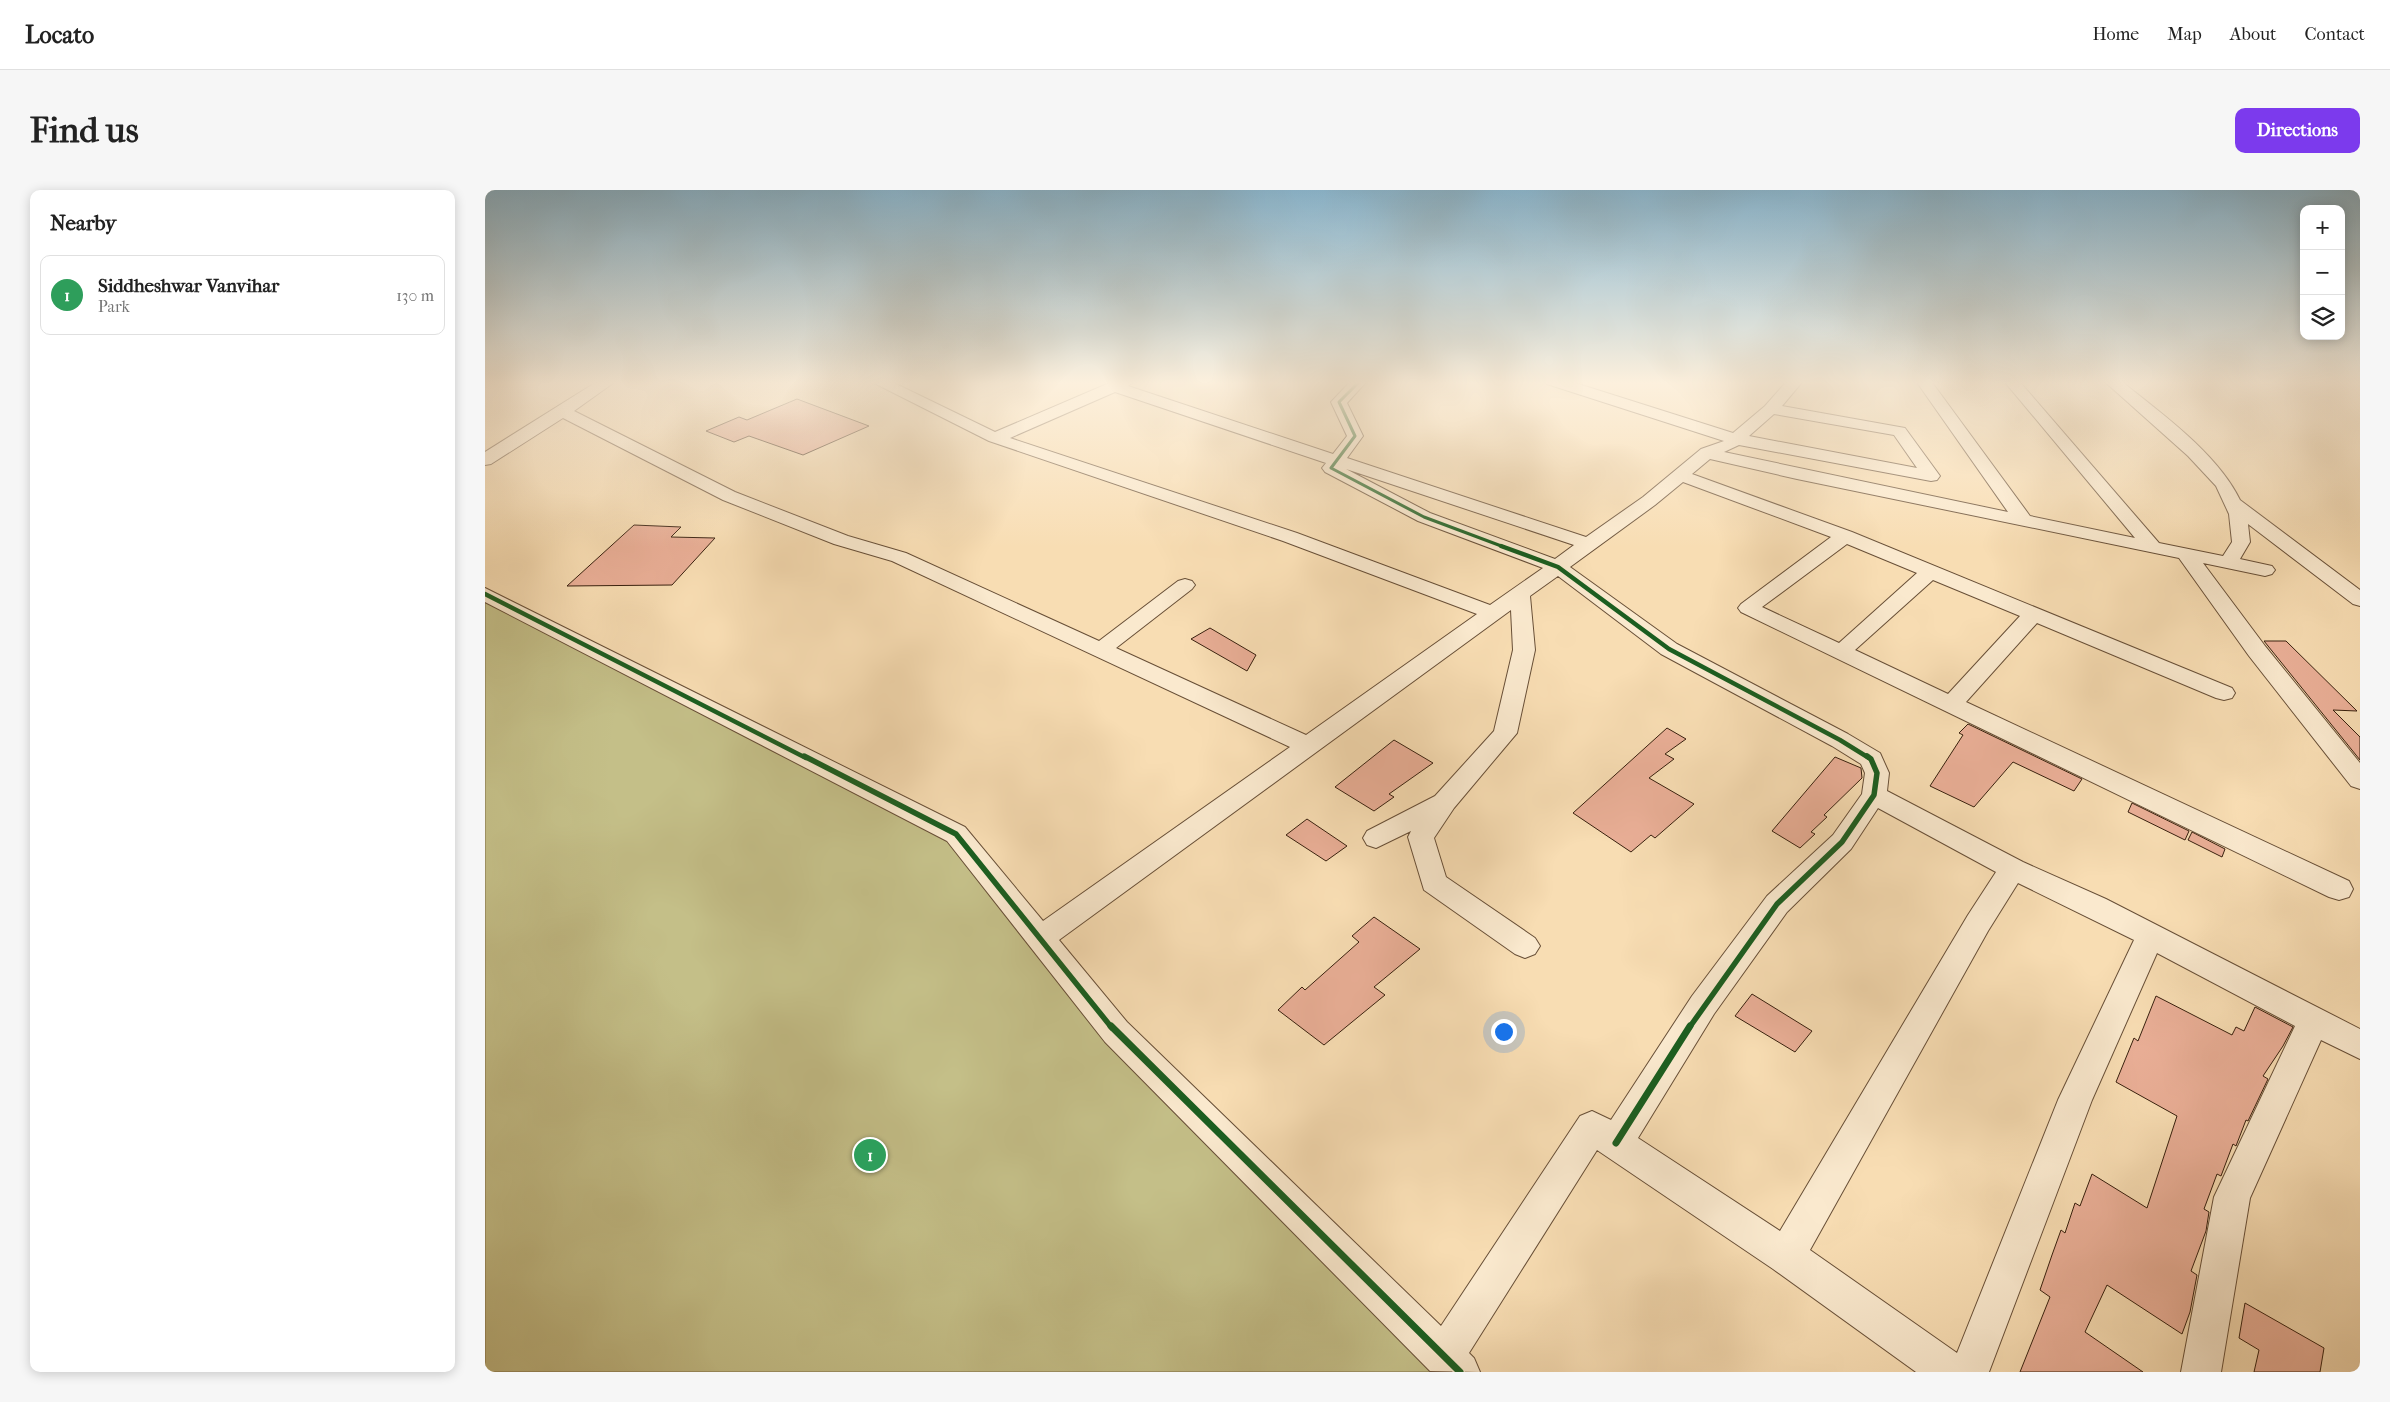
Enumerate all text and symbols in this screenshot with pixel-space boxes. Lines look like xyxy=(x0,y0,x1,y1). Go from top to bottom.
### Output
text: Locato xyxy=(25,21,94,49)
text: Home xyxy=(2092,24,2139,45)
text: Map xyxy=(2167,24,2202,45)
text: About xyxy=(2230,24,2276,45)
text: Contact xyxy=(2304,24,2365,45)
button: Directions xyxy=(2235,108,2360,153)
text: Find us xyxy=(30,110,139,151)
map controls xyxy=(2300,205,2345,340)
button: + xyxy=(2300,205,2345,250)
text: Nearby xyxy=(50,211,116,235)
button: − xyxy=(2300,250,2345,295)
text: Siddheshwar Vanvihar xyxy=(98,275,279,297)
text: 1 xyxy=(64,286,70,305)
text: 130 m xyxy=(396,286,434,305)
button: layers xyxy=(2300,295,2345,340)
text: Park xyxy=(98,297,130,316)
your location xyxy=(1491,1019,1517,1045)
pin: 1 xyxy=(854,1136,886,1174)

